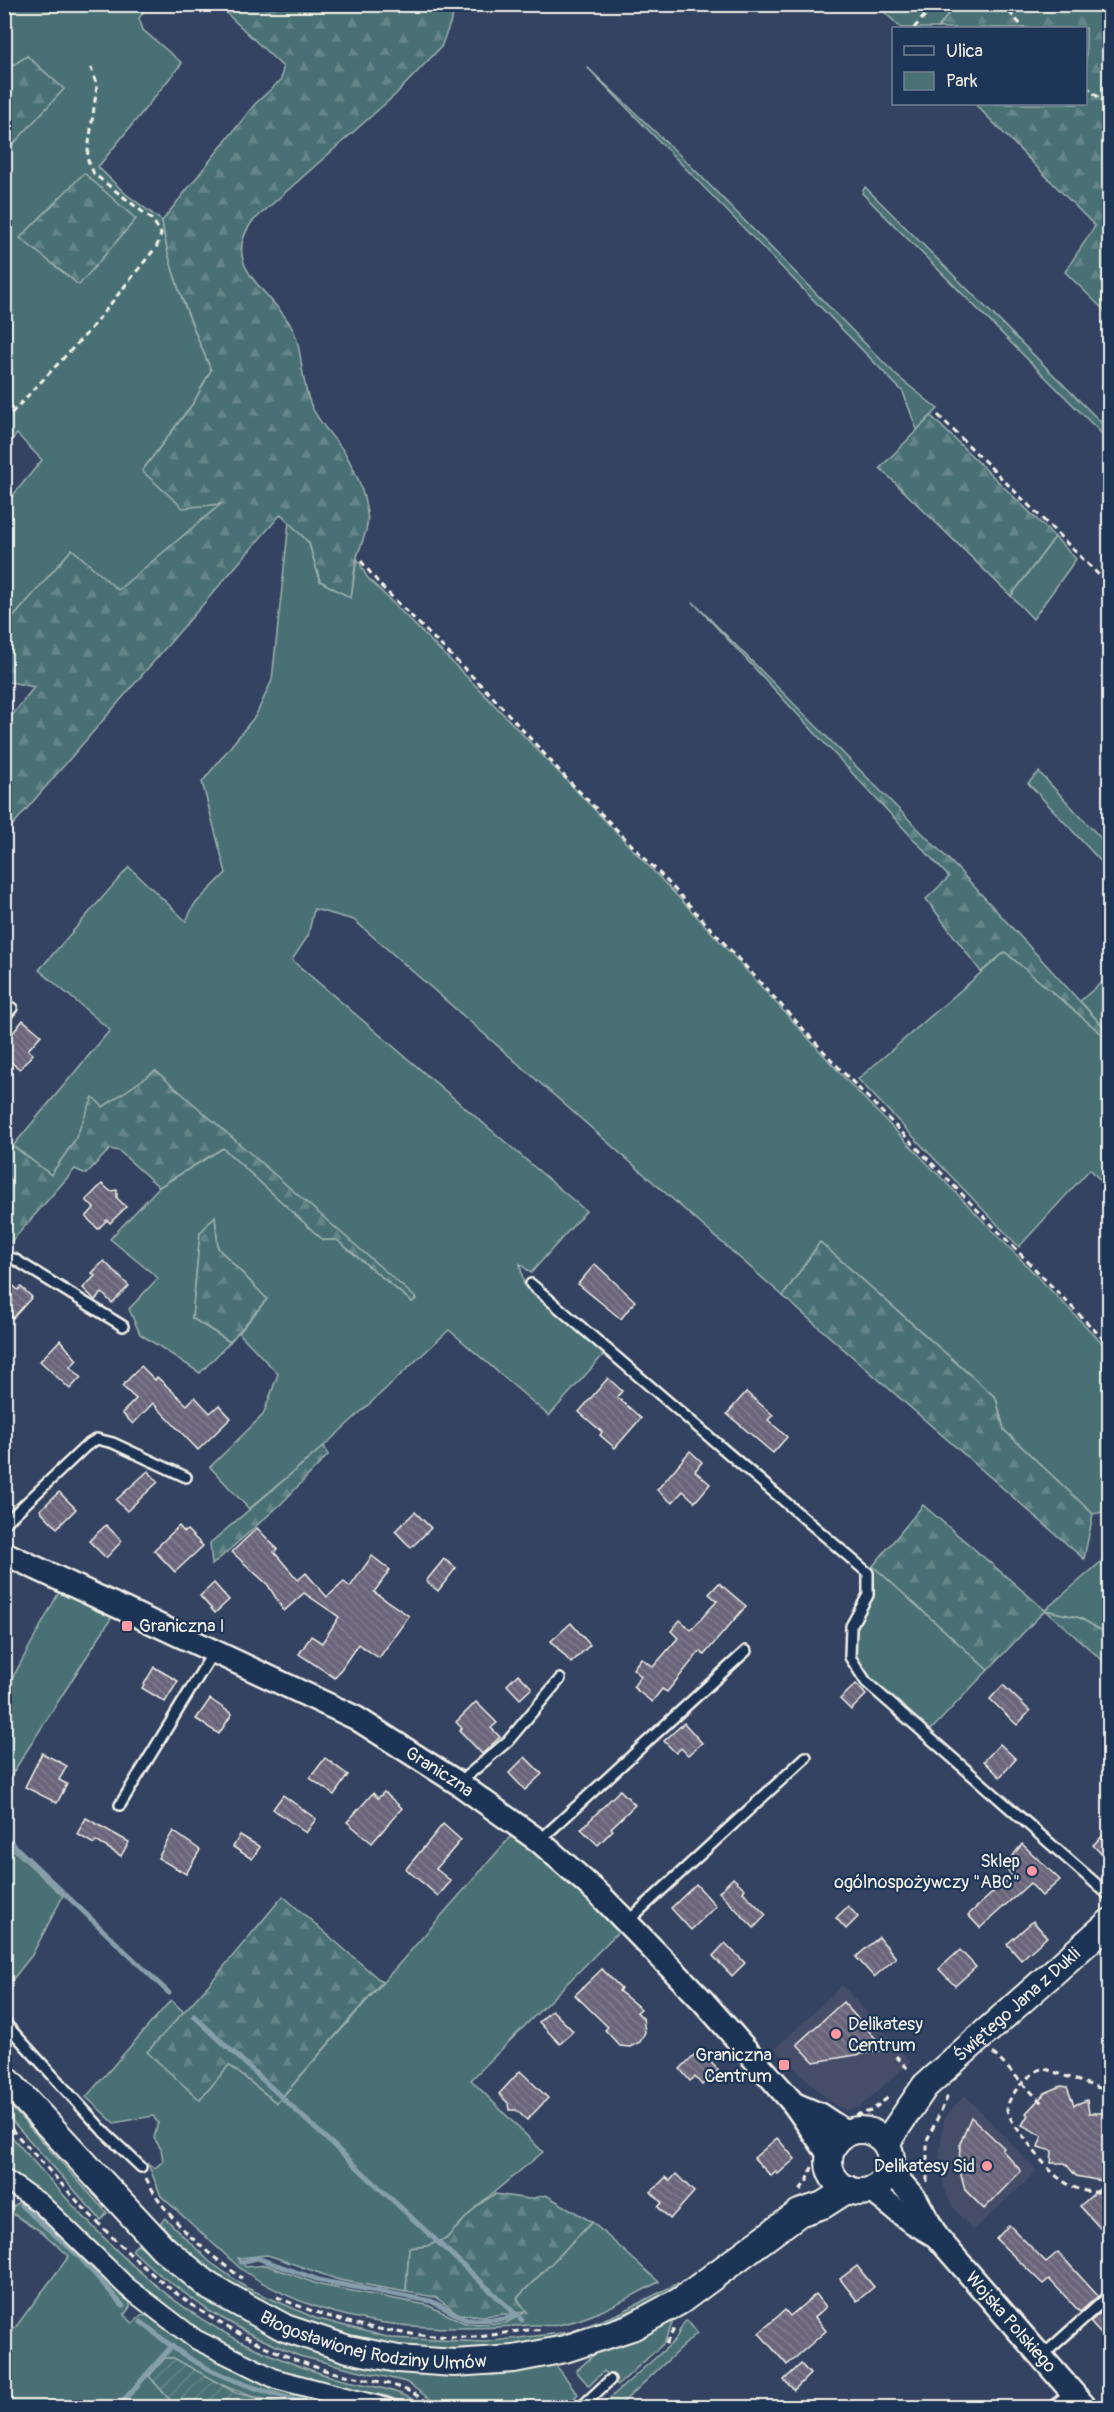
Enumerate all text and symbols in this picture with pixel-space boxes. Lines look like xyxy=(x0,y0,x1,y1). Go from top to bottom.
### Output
legend xyxy=(892,27,1087,105)
text: Ulica xyxy=(946,40,983,63)
text: Park xyxy=(946,70,978,93)
place label: Graniczna I xyxy=(139,1615,225,1638)
marker: Graniczna I xyxy=(120,1619,134,1633)
street label: Graniczna xyxy=(401,1741,478,1802)
place label: Sklep ogólnospożywczy "ABC" xyxy=(834,1850,1020,1894)
marker: Sklep ogólnospożywczy "ABC" xyxy=(1025,1864,1039,1878)
street label: Świętego Jana z Dukli xyxy=(949,1943,1085,2067)
place label: Delikatesy Centrum xyxy=(848,2013,923,2057)
marker: Delikatesy Centrum xyxy=(829,2027,843,2041)
place label: Graniczna Centrum xyxy=(695,2044,772,2088)
marker: Graniczna Centrum xyxy=(777,2058,791,2072)
place label: Delikatesy Sid xyxy=(874,2155,975,2178)
marker: Delikatesy Sid xyxy=(980,2159,994,2173)
street label: Wojska Polskiego xyxy=(960,2267,1061,2378)
street label: Błogosławionej Rodziny Ulmów xyxy=(256,2306,488,2375)

